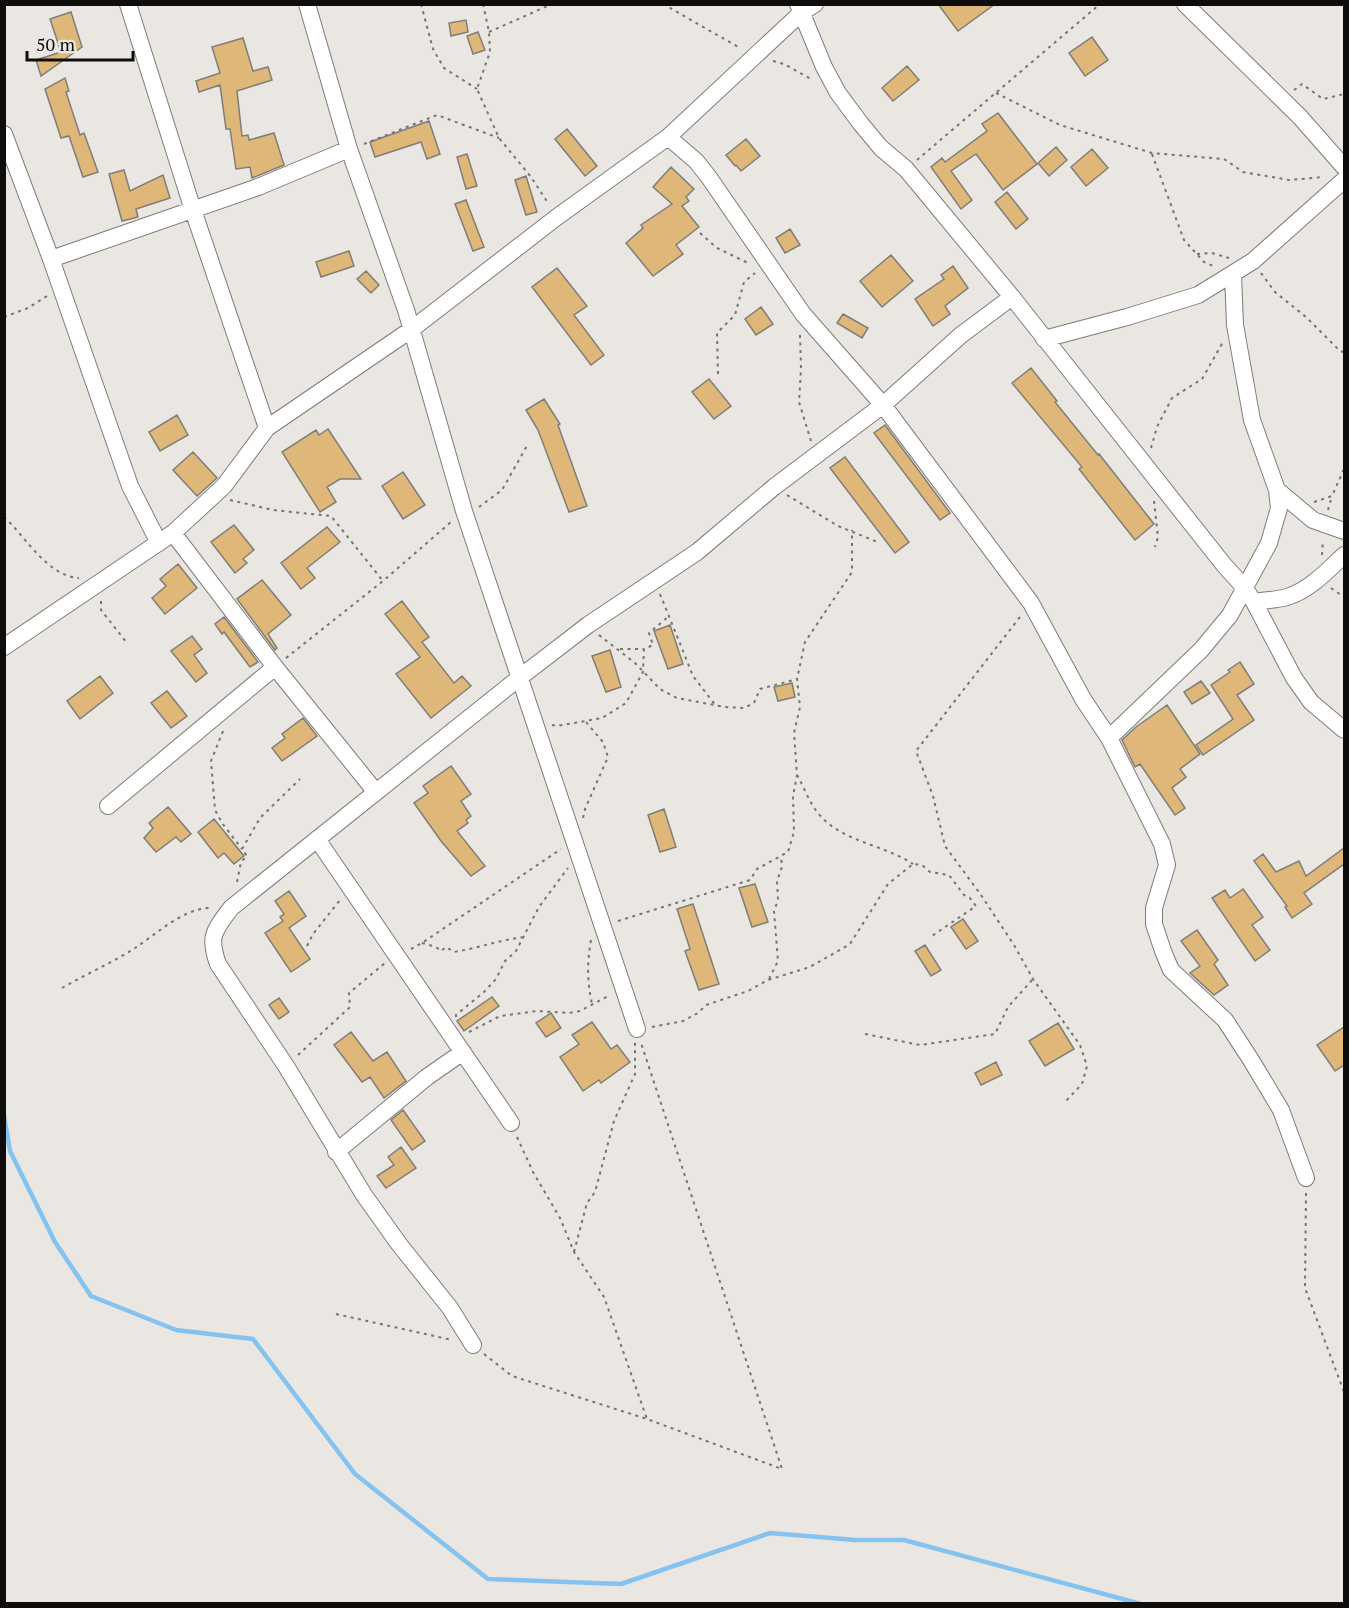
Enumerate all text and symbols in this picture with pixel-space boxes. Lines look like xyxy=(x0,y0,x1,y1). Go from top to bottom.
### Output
scale bar xyxy=(27,24,134,62)
text: 50 m xyxy=(36,32,76,56)

